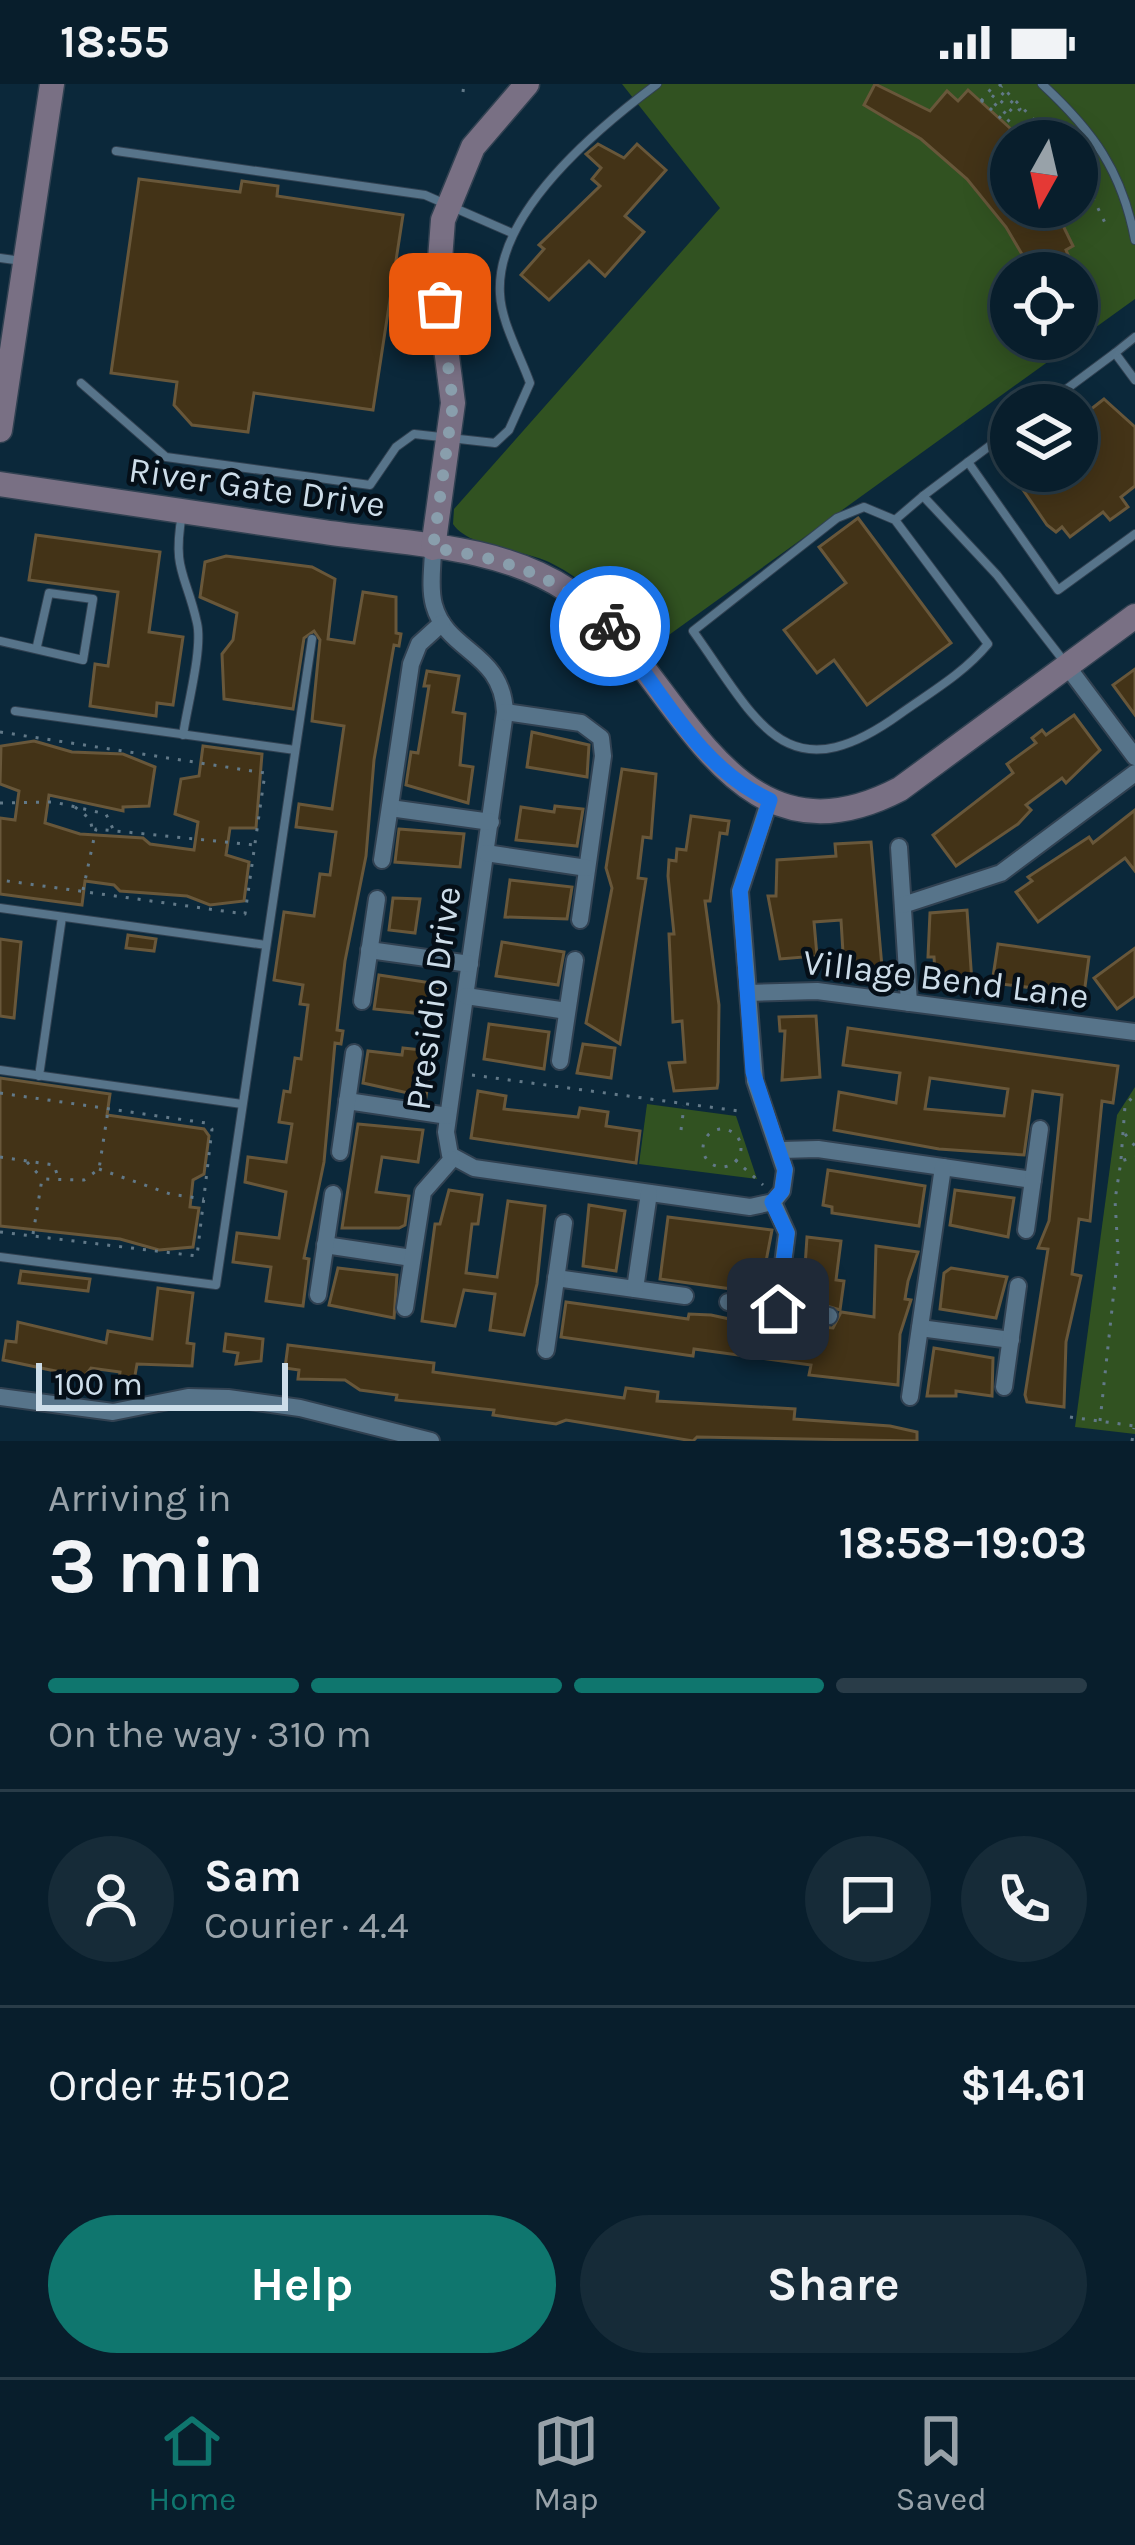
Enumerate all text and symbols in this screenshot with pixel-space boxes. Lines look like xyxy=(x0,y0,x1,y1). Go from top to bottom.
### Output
text: 18:55 xyxy=(60,16,170,68)
north arrow xyxy=(990,120,1098,228)
map controls xyxy=(990,120,1098,492)
button: locate xyxy=(990,252,1098,360)
pin xyxy=(389,253,491,355)
icon: bag xyxy=(407,271,473,337)
button: layers xyxy=(990,384,1098,492)
street label: River Gate Drive xyxy=(126,448,388,526)
courier xyxy=(550,566,670,686)
icon: bike xyxy=(577,593,643,659)
street label: Presidio Drive xyxy=(397,884,469,1113)
street label: Village Bend Lane xyxy=(801,941,1091,1017)
pin xyxy=(727,1258,829,1360)
icon: home xyxy=(745,1276,811,1342)
scale bar xyxy=(36,1357,288,1410)
text: 100 m xyxy=(54,1365,143,1403)
text: Arriving in xyxy=(48,1475,231,1521)
text: 18:58–19:03 xyxy=(839,1517,1087,1569)
text: 3 min xyxy=(48,1520,264,1612)
text: On the way · 310 m xyxy=(48,1711,372,1757)
button: person xyxy=(48,1836,174,1962)
button: chat xyxy=(805,1836,931,1962)
button: phone xyxy=(961,1836,1087,1962)
text: Sam xyxy=(204,1850,302,1902)
text: Courier · 4.4 xyxy=(204,1902,409,1948)
text: Order #5102 xyxy=(48,2059,291,2111)
text: $14.61 xyxy=(960,2059,1087,2111)
button: Help xyxy=(48,2215,556,2353)
button: Share xyxy=(580,2215,1087,2353)
tab: Home xyxy=(148,2408,236,2518)
tab: Map xyxy=(533,2408,599,2518)
tab: Saved xyxy=(895,2408,987,2518)

